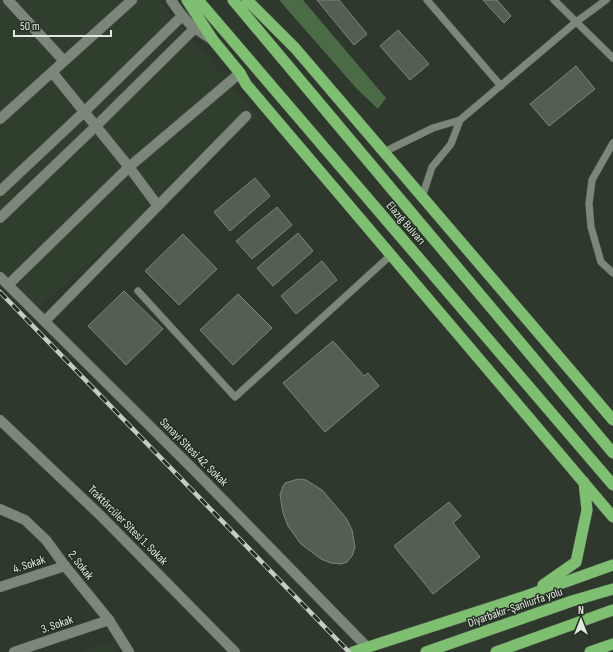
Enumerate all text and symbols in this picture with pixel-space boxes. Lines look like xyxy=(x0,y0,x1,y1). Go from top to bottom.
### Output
scale bar xyxy=(14,12,111,38)
text: 50 m xyxy=(20,19,40,34)
street label: Elazığ Bulvarı xyxy=(383,199,428,248)
street label: Sanayi Sitesi 42. Sokak xyxy=(156,415,231,490)
street label: Traktörcüler Sitesi 1. Sokak xyxy=(84,482,171,569)
street label: 2. Sokak xyxy=(65,548,97,583)
street label: 4. Sokak xyxy=(11,552,48,577)
street label: Diyarbakır-Şanlıurfa yolu xyxy=(466,584,565,631)
north arrow xyxy=(561,600,601,640)
text: N xyxy=(578,604,584,617)
street label: 3. Sokak xyxy=(39,612,76,637)

